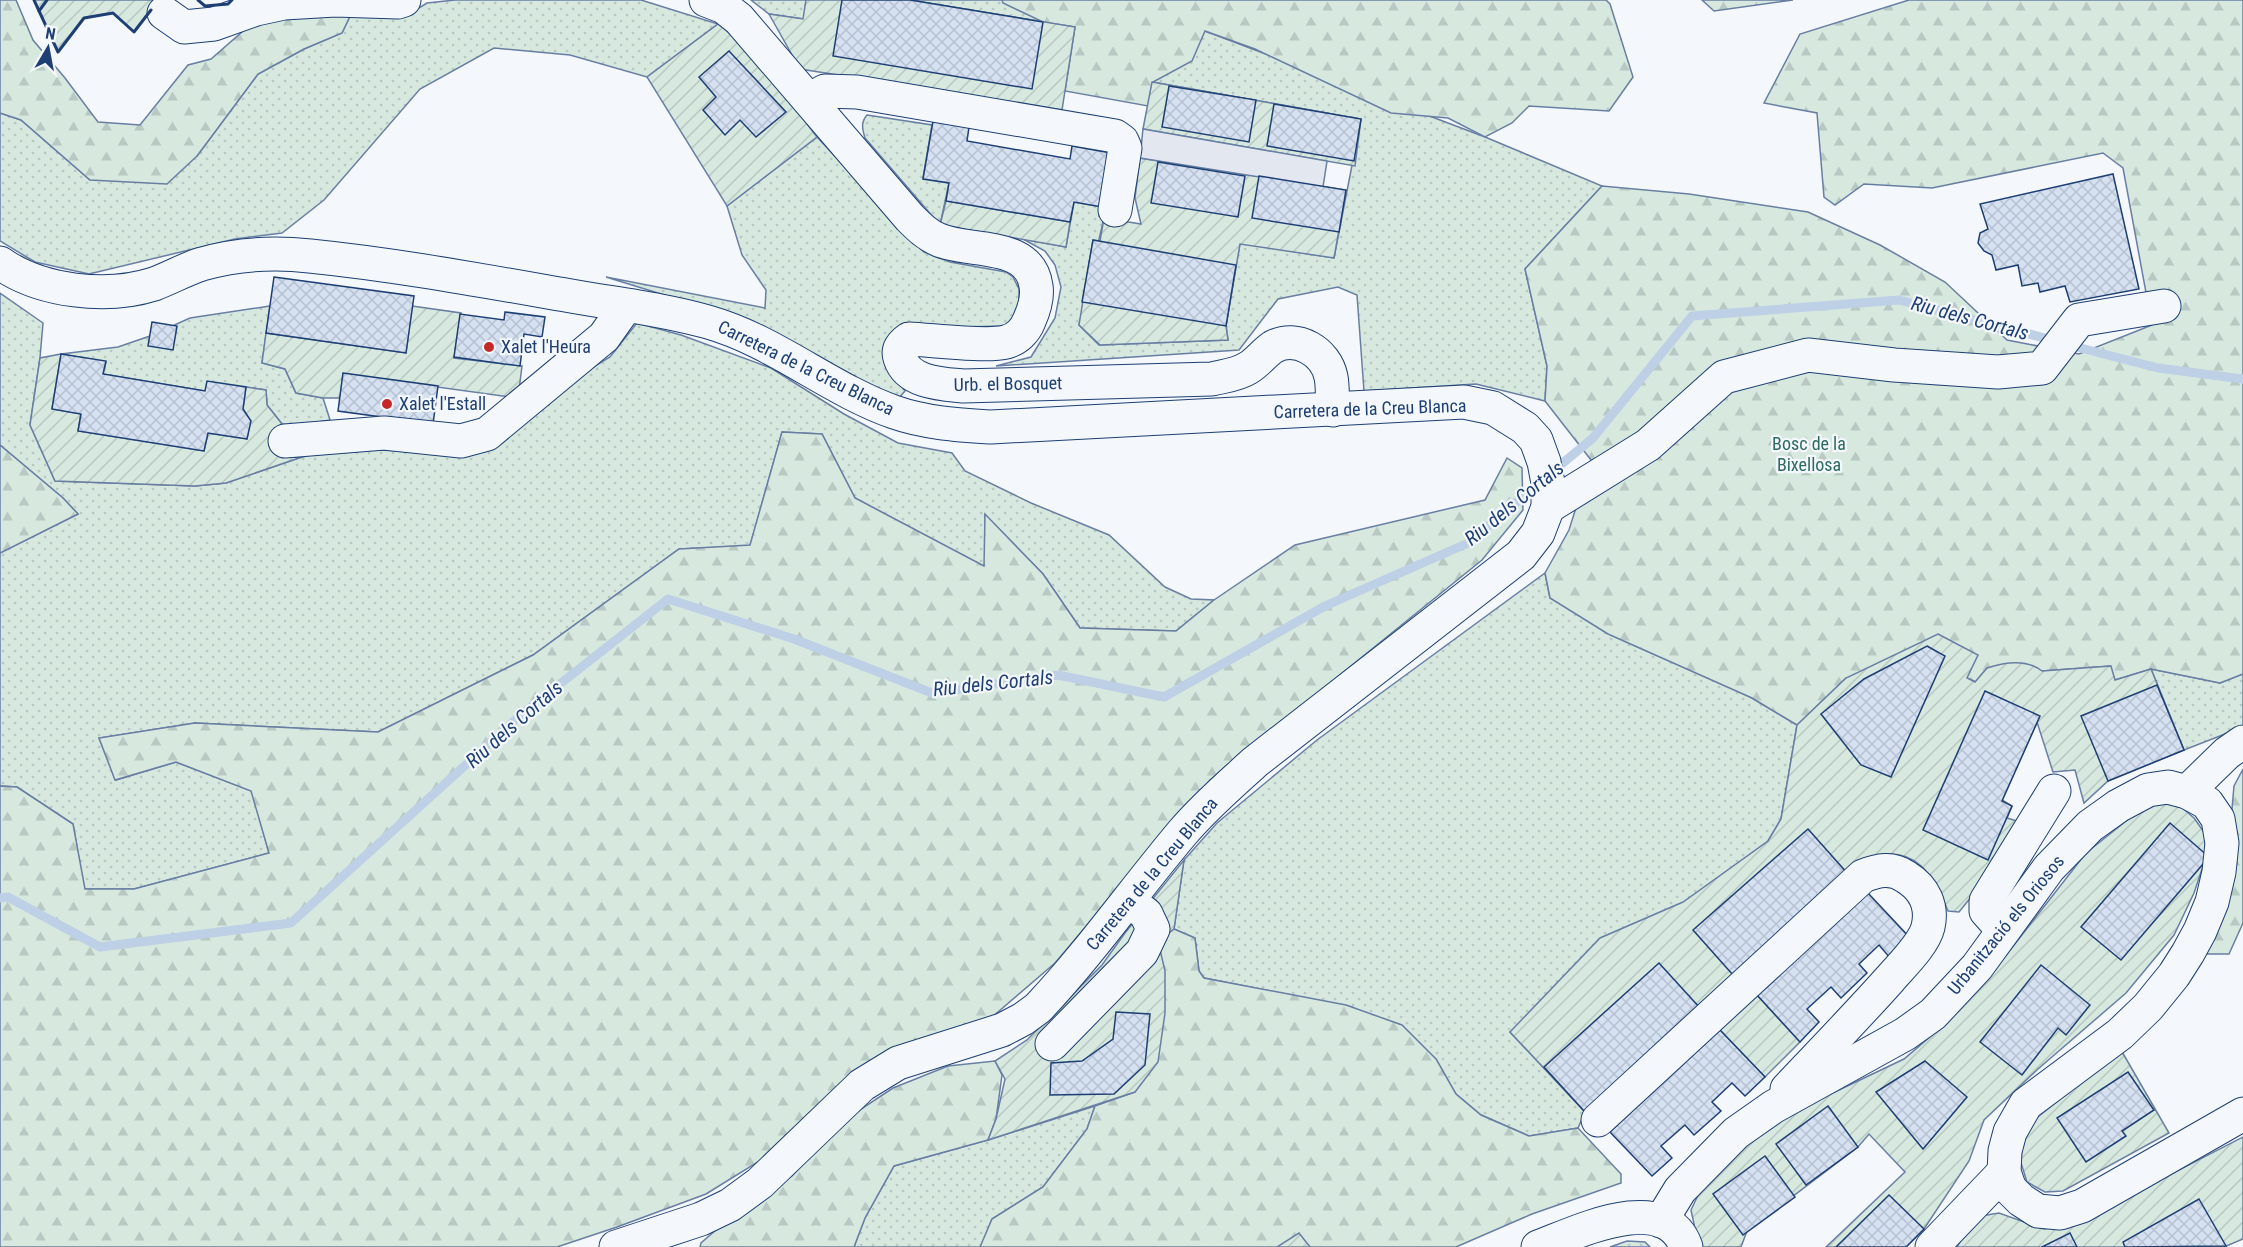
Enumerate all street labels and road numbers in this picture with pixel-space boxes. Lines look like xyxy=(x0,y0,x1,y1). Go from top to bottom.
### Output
street label: Carretera de la Creu Blanca xyxy=(715,316,898,419)
street label: Urb. el Bosquet xyxy=(954,372,1062,395)
street label: Carretera de la Creu Blanca xyxy=(1273,395,1467,422)
street label: Carretera de la Creu Blanca xyxy=(1082,793,1222,954)
street label: Urbanització els Oriosos xyxy=(1943,851,2068,999)

